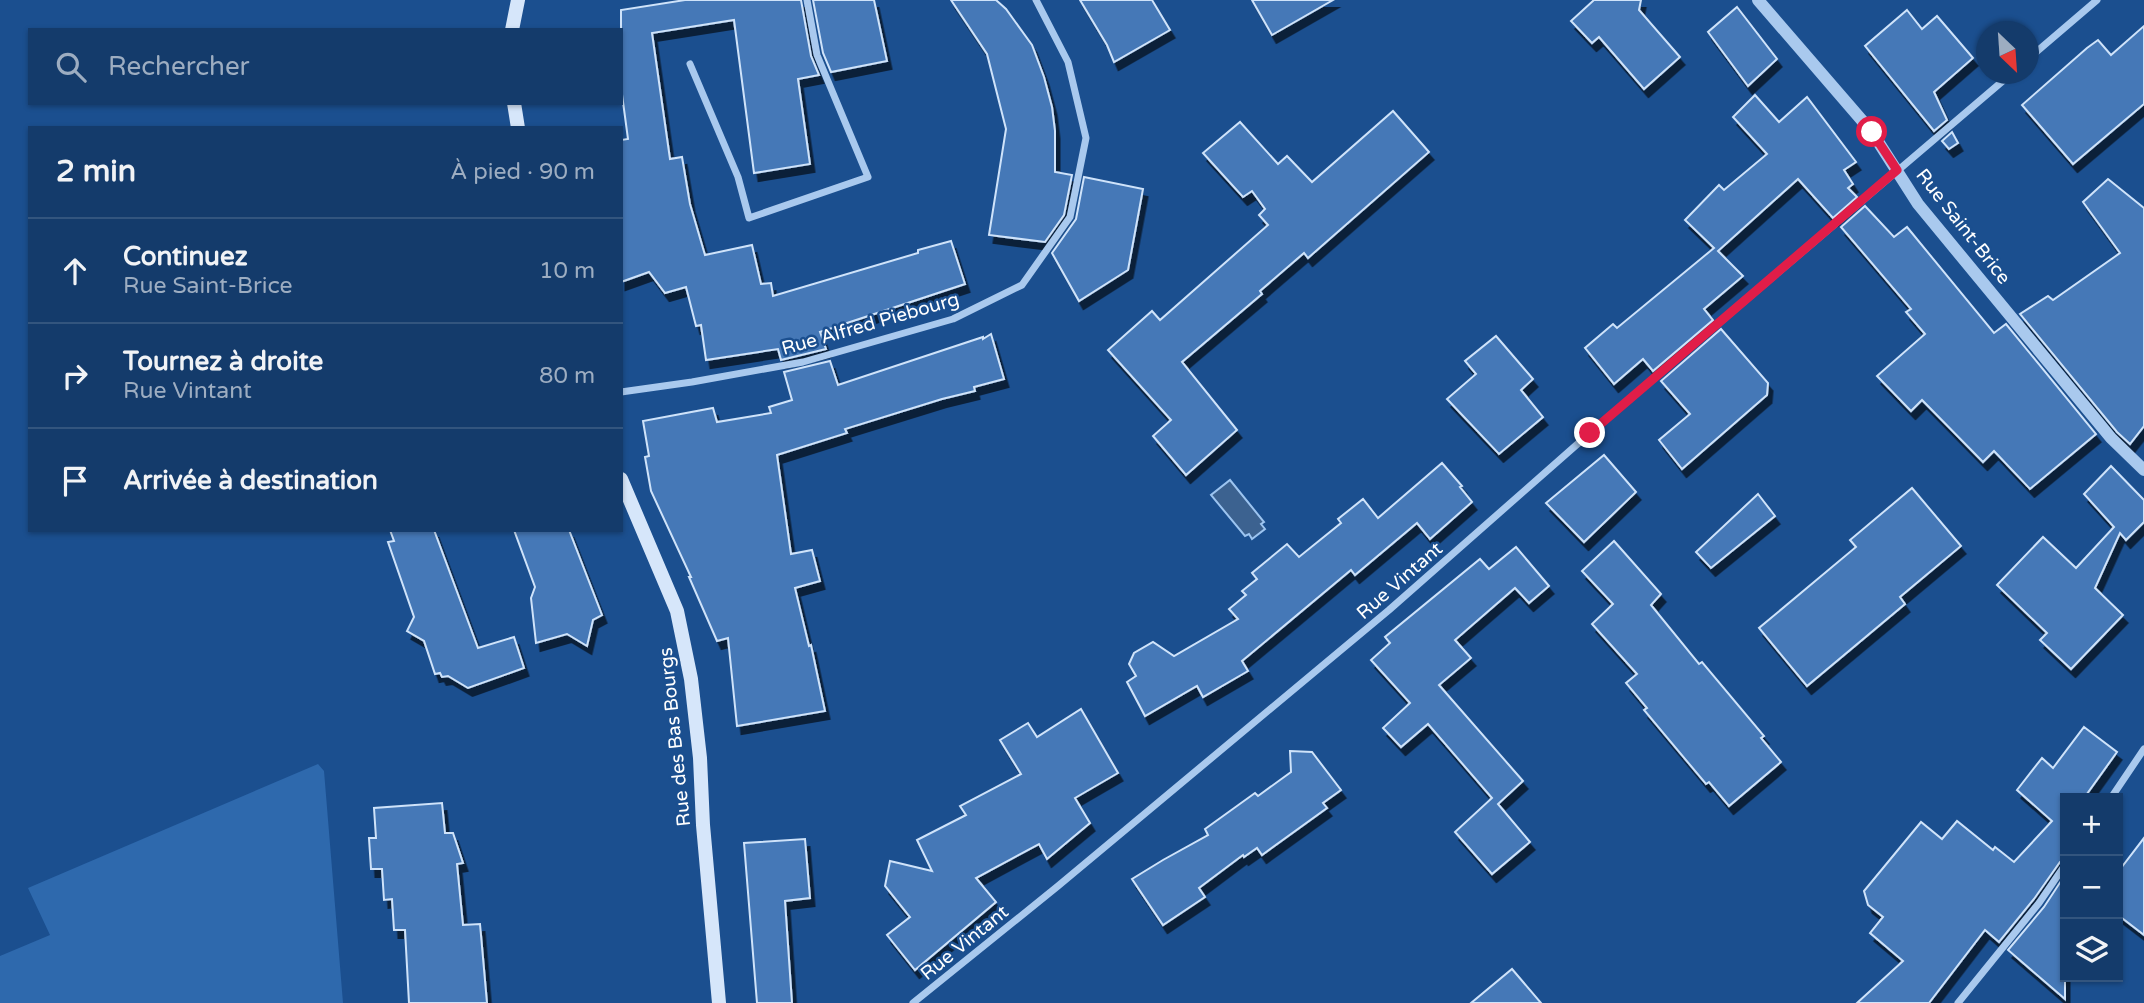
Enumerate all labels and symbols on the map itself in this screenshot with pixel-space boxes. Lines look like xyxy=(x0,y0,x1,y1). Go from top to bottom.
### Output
north arrow xyxy=(1976,21,2039,84)
route start xyxy=(1856,116,1887,147)
street label: Rue Saint-Brice xyxy=(1911,165,2015,289)
street label: Rue Alfred Piebourg xyxy=(779,288,962,360)
route end xyxy=(1574,417,1605,448)
street label: Rue Vintant xyxy=(1352,538,1447,624)
street label: Rue des Bas Bourgs xyxy=(655,646,695,827)
street label: Rue Vintant xyxy=(916,901,1013,985)

